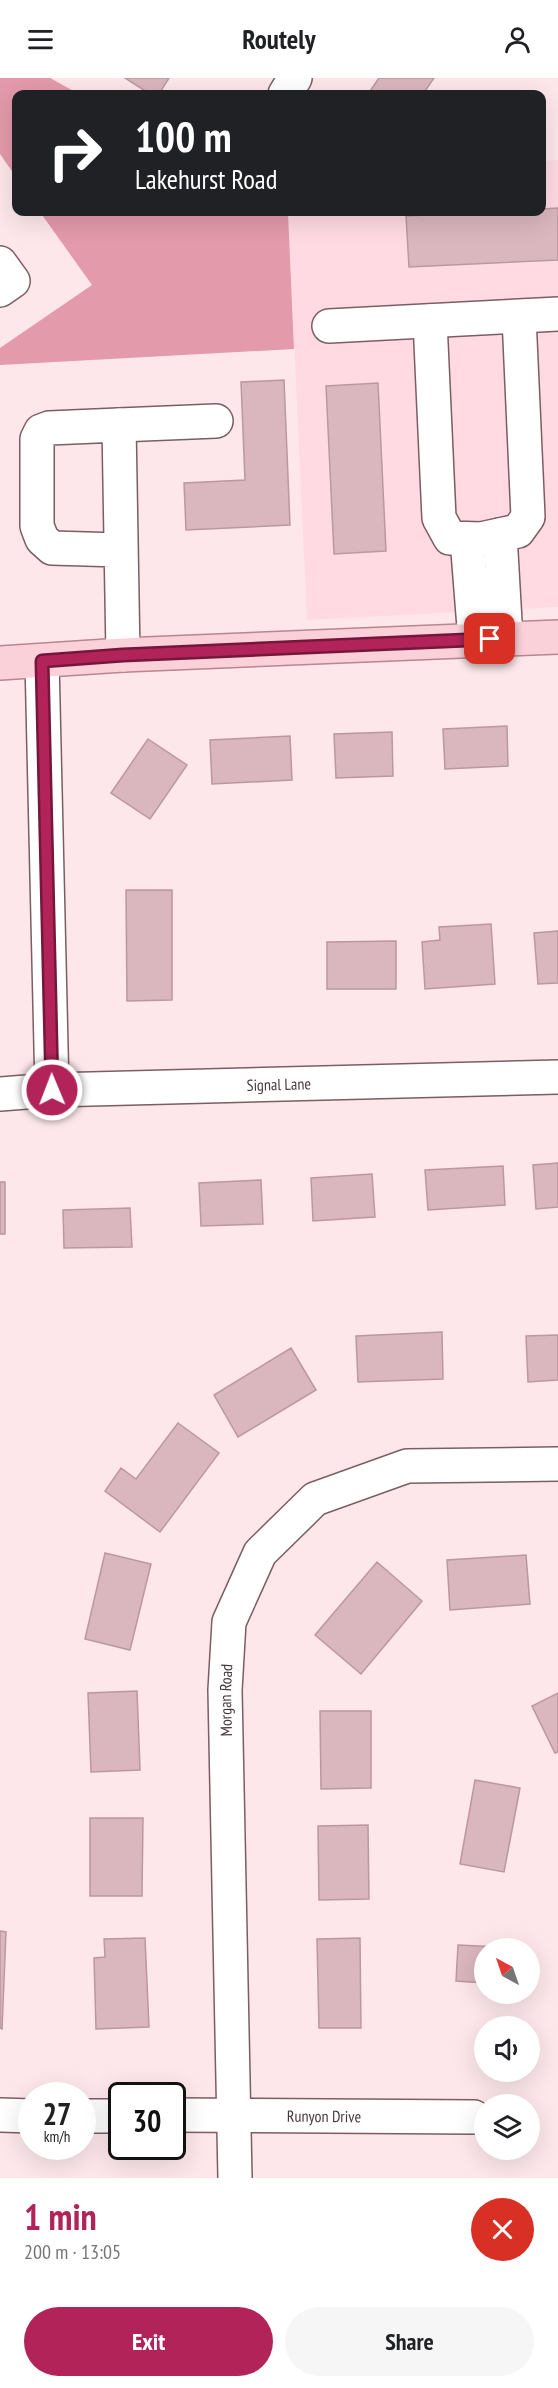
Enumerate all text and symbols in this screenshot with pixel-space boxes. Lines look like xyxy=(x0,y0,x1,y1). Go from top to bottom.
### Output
text: Routely xyxy=(242,22,316,56)
icon: menu xyxy=(24,23,57,56)
icon: person xyxy=(501,23,534,56)
text: 100 m xyxy=(135,109,232,164)
icon: right xyxy=(36,114,114,192)
text: Lakehurst Road xyxy=(135,162,277,196)
pin xyxy=(464,613,515,664)
icon: arrive xyxy=(473,622,506,655)
position arrow xyxy=(20,1058,84,1122)
street label: Signal Lane xyxy=(246,1073,311,1095)
street label: Morgan Road xyxy=(215,1663,237,1737)
north arrow xyxy=(474,1938,540,2004)
map controls xyxy=(474,1938,540,2160)
button: sound xyxy=(474,2016,540,2082)
speed limit sign: 30 xyxy=(108,2082,186,2160)
text: 27 xyxy=(43,2094,71,2133)
button: layers xyxy=(474,2094,540,2160)
street label: Runyon Drive xyxy=(287,2106,361,2126)
text: km/h xyxy=(44,2127,70,2146)
text: 1 min xyxy=(24,2193,97,2240)
button: close xyxy=(471,2198,534,2261)
text: 200 m · 13:05 xyxy=(24,2239,121,2265)
button: Exit xyxy=(24,2307,273,2376)
button: Share xyxy=(285,2307,534,2376)

